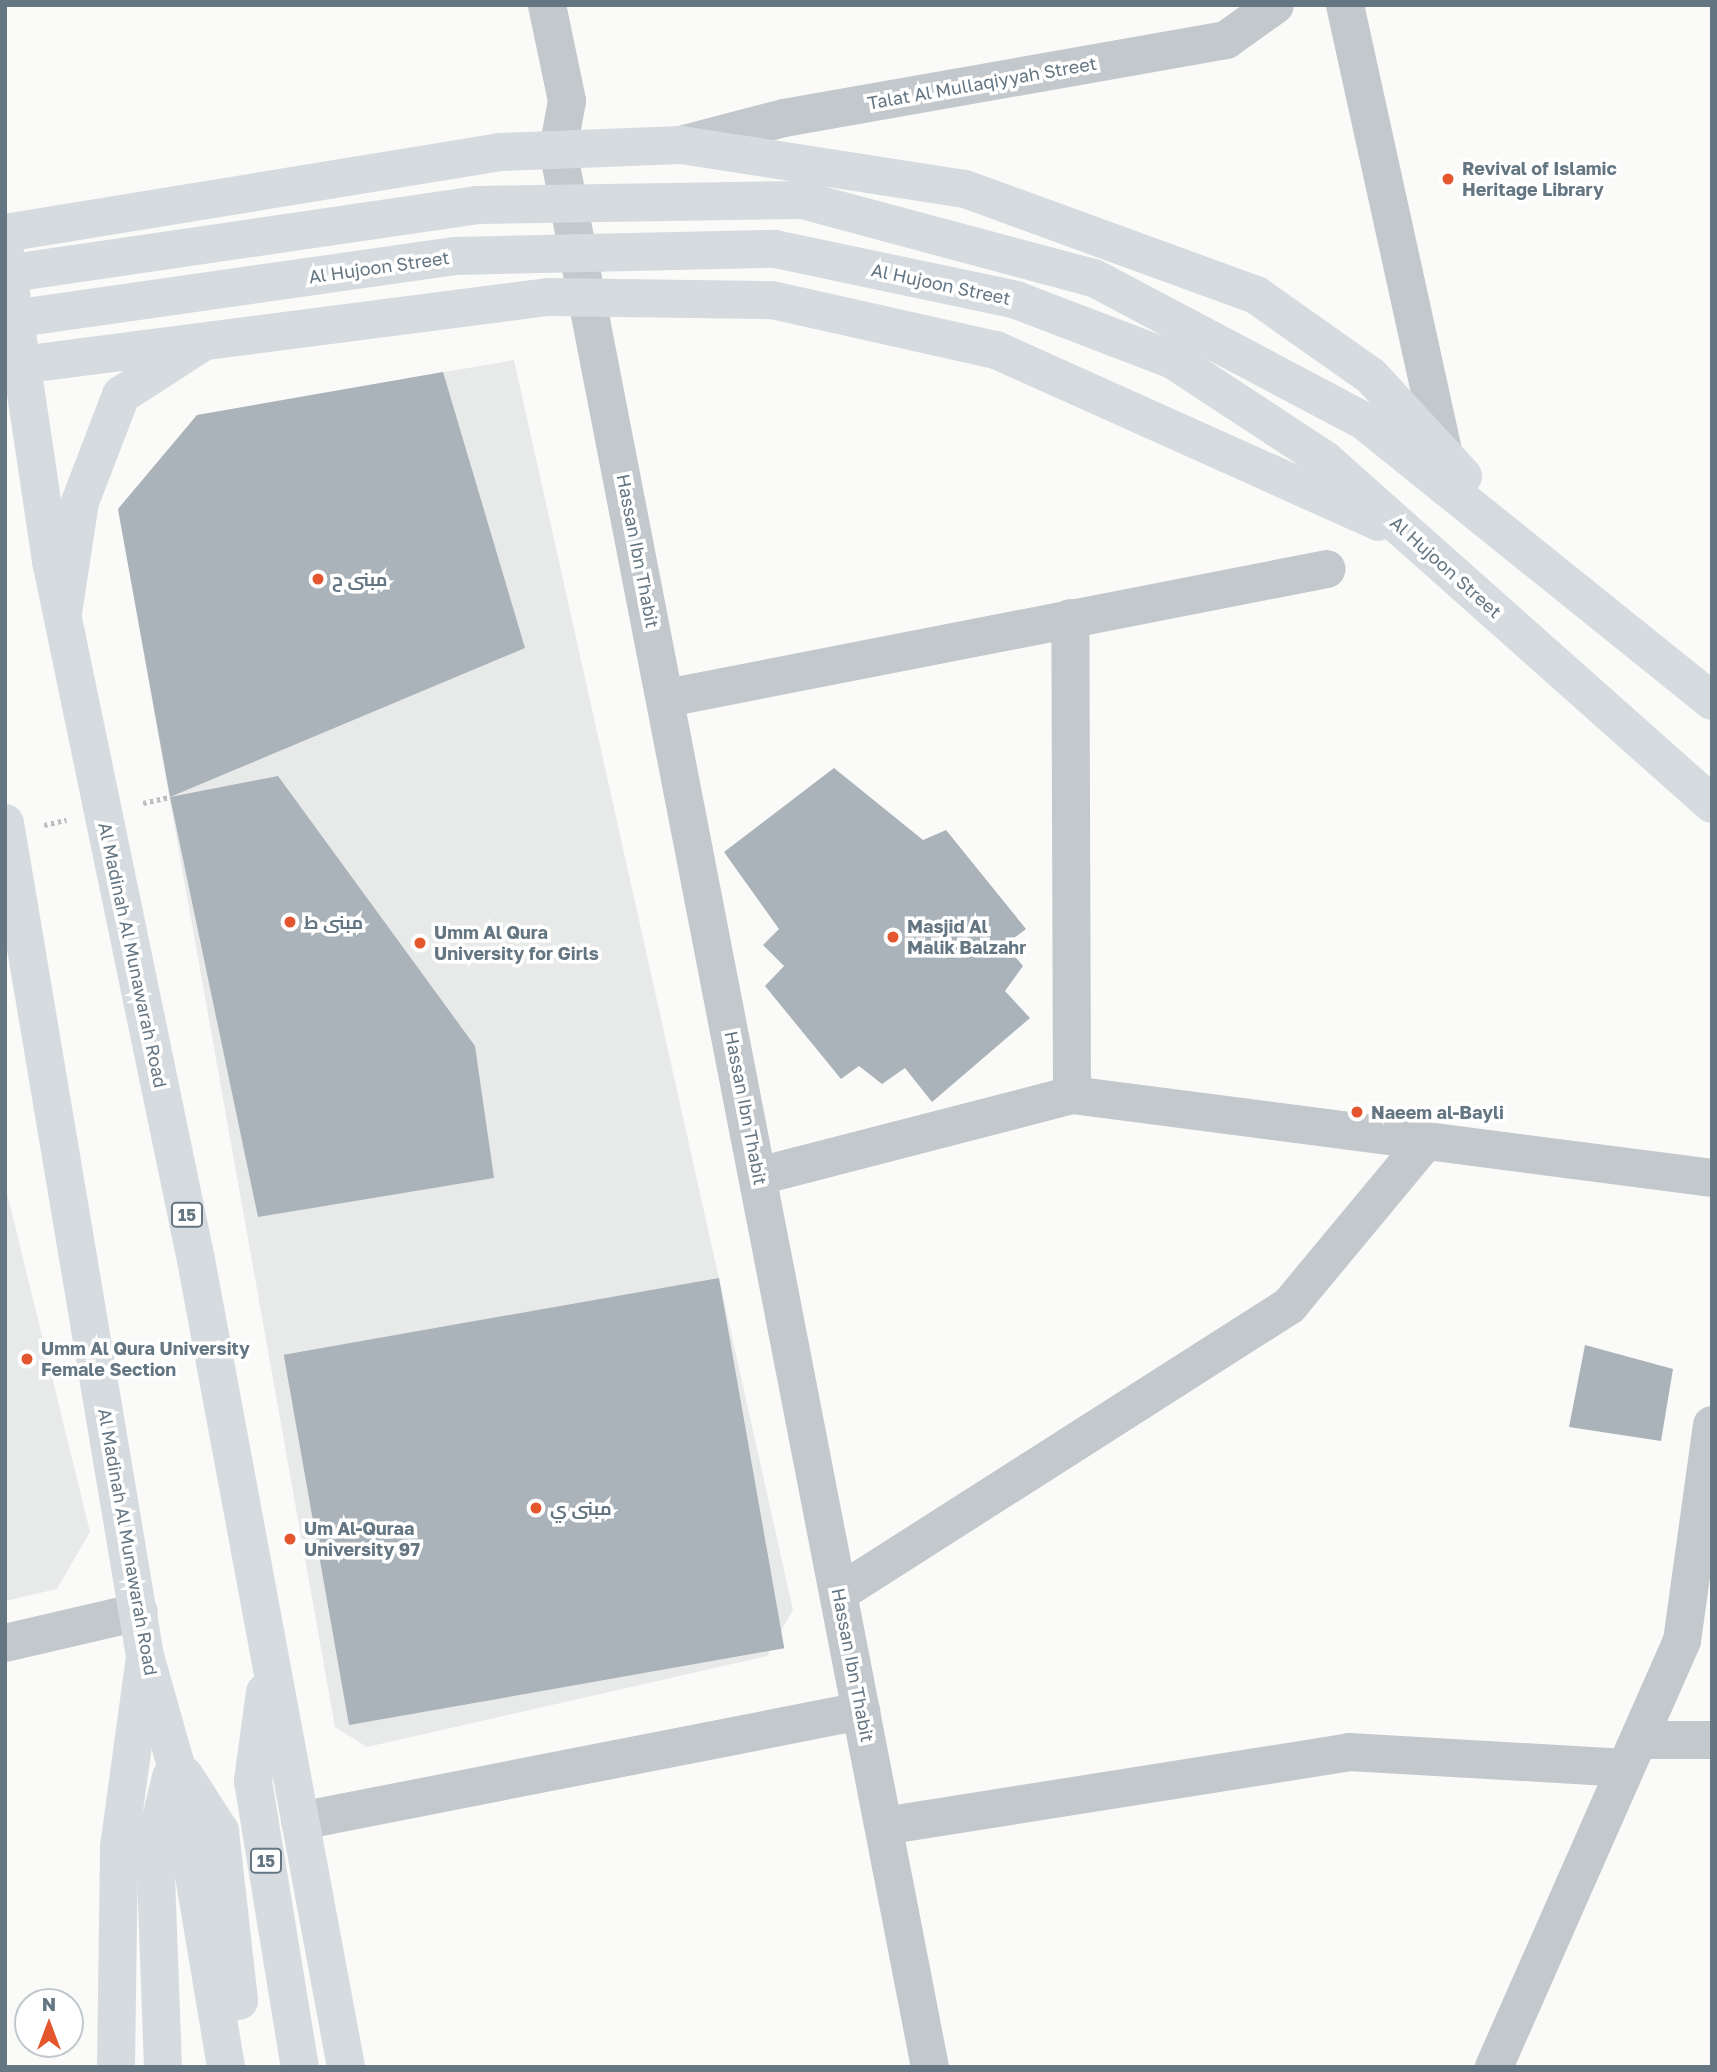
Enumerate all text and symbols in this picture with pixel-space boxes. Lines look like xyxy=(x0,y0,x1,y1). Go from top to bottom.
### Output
street label: Talat Al Mullaqiyyah Street xyxy=(866,52,1098,114)
place label: Revival of Islamic Heritage Library xyxy=(1462,158,1617,200)
marker: Revival of Islamic Heritage Library xyxy=(1440,171,1456,187)
street label: Al Hujoon Street xyxy=(307,246,451,288)
street label: Al Hujoon Street xyxy=(869,259,1013,309)
street label: Hassan Ibn Thabit xyxy=(612,472,664,630)
street label: Al Hujoon Street xyxy=(1386,512,1506,622)
place label: مبنى ح xyxy=(332,568,388,590)
marker: مبنى ح xyxy=(310,571,326,587)
street label: Al Madinah Al Munawarah Road xyxy=(94,820,172,1090)
place label: مبنى ط xyxy=(304,911,363,933)
marker: مبنى ط xyxy=(282,914,298,930)
place label: Masjid Al Malik Balzahr xyxy=(907,916,1026,958)
place label: Umm Al Qura University for Girls xyxy=(434,922,599,964)
marker: Masjid Al Malik Balzahr xyxy=(885,929,901,945)
marker: Umm Al Qura University for Girls xyxy=(412,935,428,951)
street label: Hassan Ibn Thabit xyxy=(720,1029,772,1187)
place label: Naeem al-Bayli xyxy=(1371,1101,1504,1123)
marker: Naeem al-Bayli xyxy=(1349,1104,1365,1120)
road number: 15 xyxy=(170,1203,204,1228)
place label: Umm Al Qura University Female Section xyxy=(41,1338,250,1380)
marker: Umm Al Qura University Female Section xyxy=(19,1351,35,1367)
street label: Al Madinah Al Munawarah Road xyxy=(94,1407,162,1677)
place label: مبنى ي xyxy=(550,1497,612,1519)
marker: مبنى ي xyxy=(528,1500,544,1516)
place label: Um Al-Quraa University 97 xyxy=(304,1518,420,1560)
marker: Um Al-Quraa University 97 xyxy=(282,1531,298,1547)
street label: Hassan Ibn Thabit xyxy=(827,1586,879,1744)
road number: 15 xyxy=(248,1848,284,1873)
north arrow xyxy=(14,1988,84,2058)
text: N xyxy=(42,1992,56,2015)

